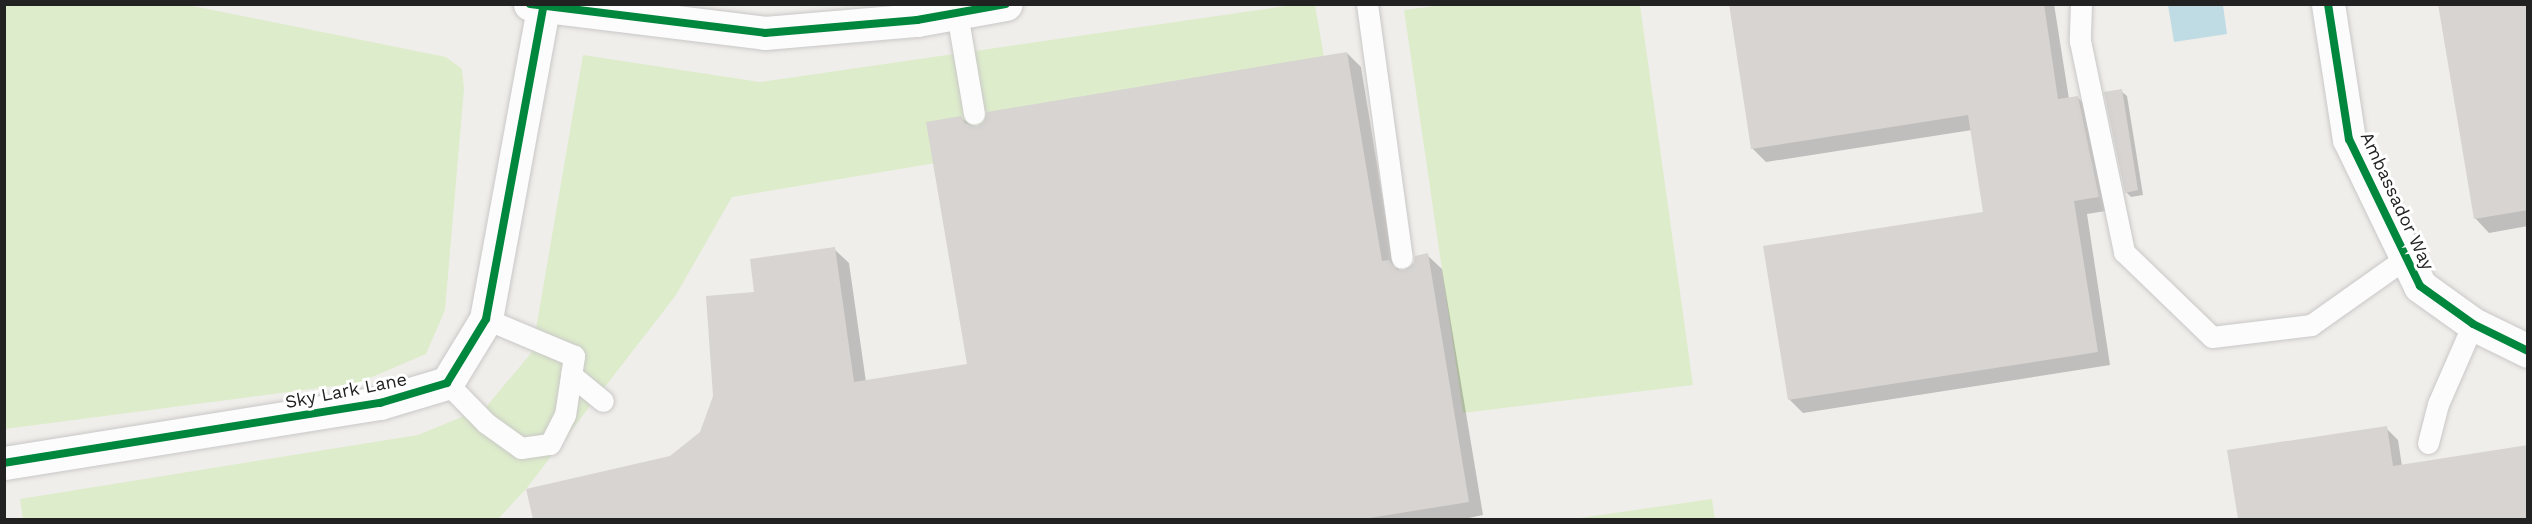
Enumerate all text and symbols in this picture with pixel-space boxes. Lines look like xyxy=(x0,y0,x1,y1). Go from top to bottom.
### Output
street label: Ambassador Way xyxy=(2355,128,2439,274)
street label: Sky Lark Lane xyxy=(283,369,409,413)

